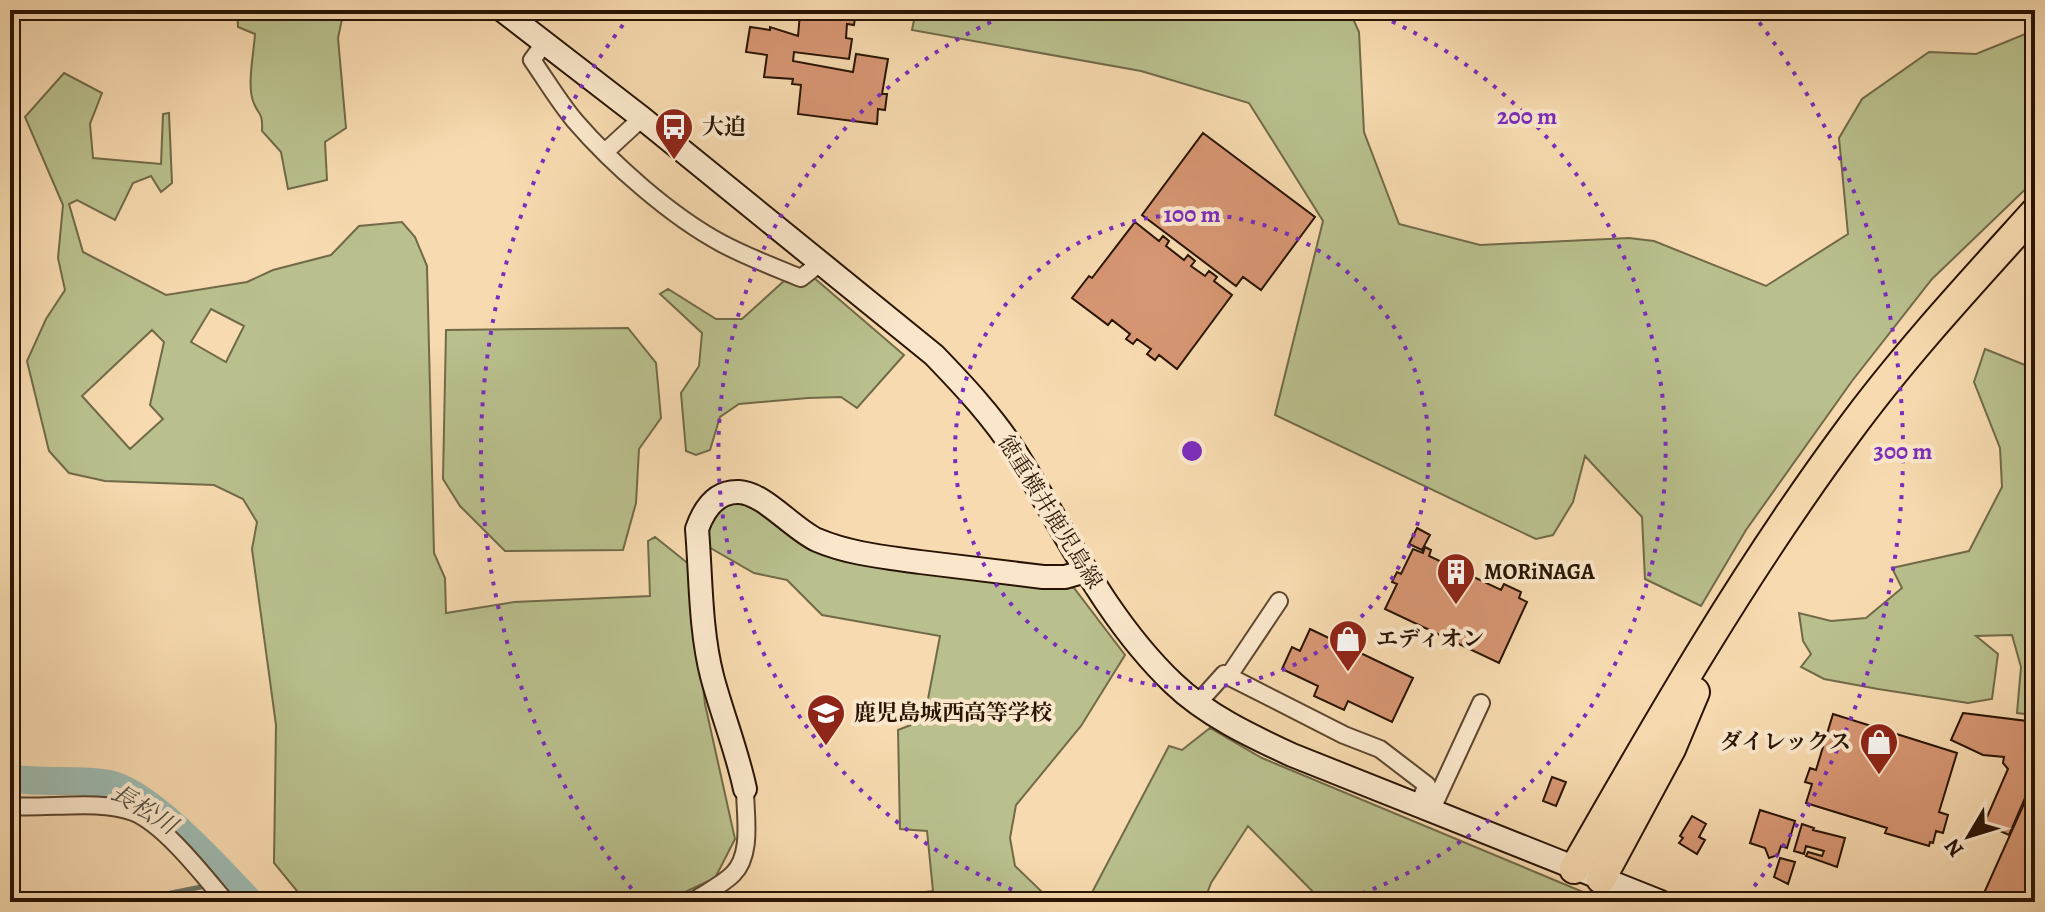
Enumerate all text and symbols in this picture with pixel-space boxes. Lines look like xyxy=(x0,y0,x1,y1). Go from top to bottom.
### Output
text: 200 m xyxy=(1497,100,1557,132)
bus stop icon: 大迫 xyxy=(653,106,695,161)
place label: 大迫 xyxy=(702,112,746,142)
text: 100 m xyxy=(1163,198,1221,230)
street label: 徳重横井鹿児島線 xyxy=(991,429,1109,595)
text: 300 m xyxy=(1874,435,1932,467)
centre of rings xyxy=(1178,437,1206,465)
building icon: MORiNAGA xyxy=(1435,551,1477,606)
place label: MORiNAGA xyxy=(1484,557,1595,587)
shop icon: エディオン xyxy=(1327,618,1369,673)
place label: エディオン xyxy=(1376,624,1484,654)
school or university icon: 鹿児島城西高等学校 xyxy=(805,692,847,747)
place label: 鹿児島城西高等学校 xyxy=(854,698,1052,728)
shop icon: ダイレックス xyxy=(1858,721,1900,776)
place label: ダイレックス xyxy=(1720,727,1851,757)
water label: 長松川 xyxy=(105,776,186,843)
north arrow xyxy=(1929,796,2009,876)
text: N xyxy=(1937,832,1971,863)

